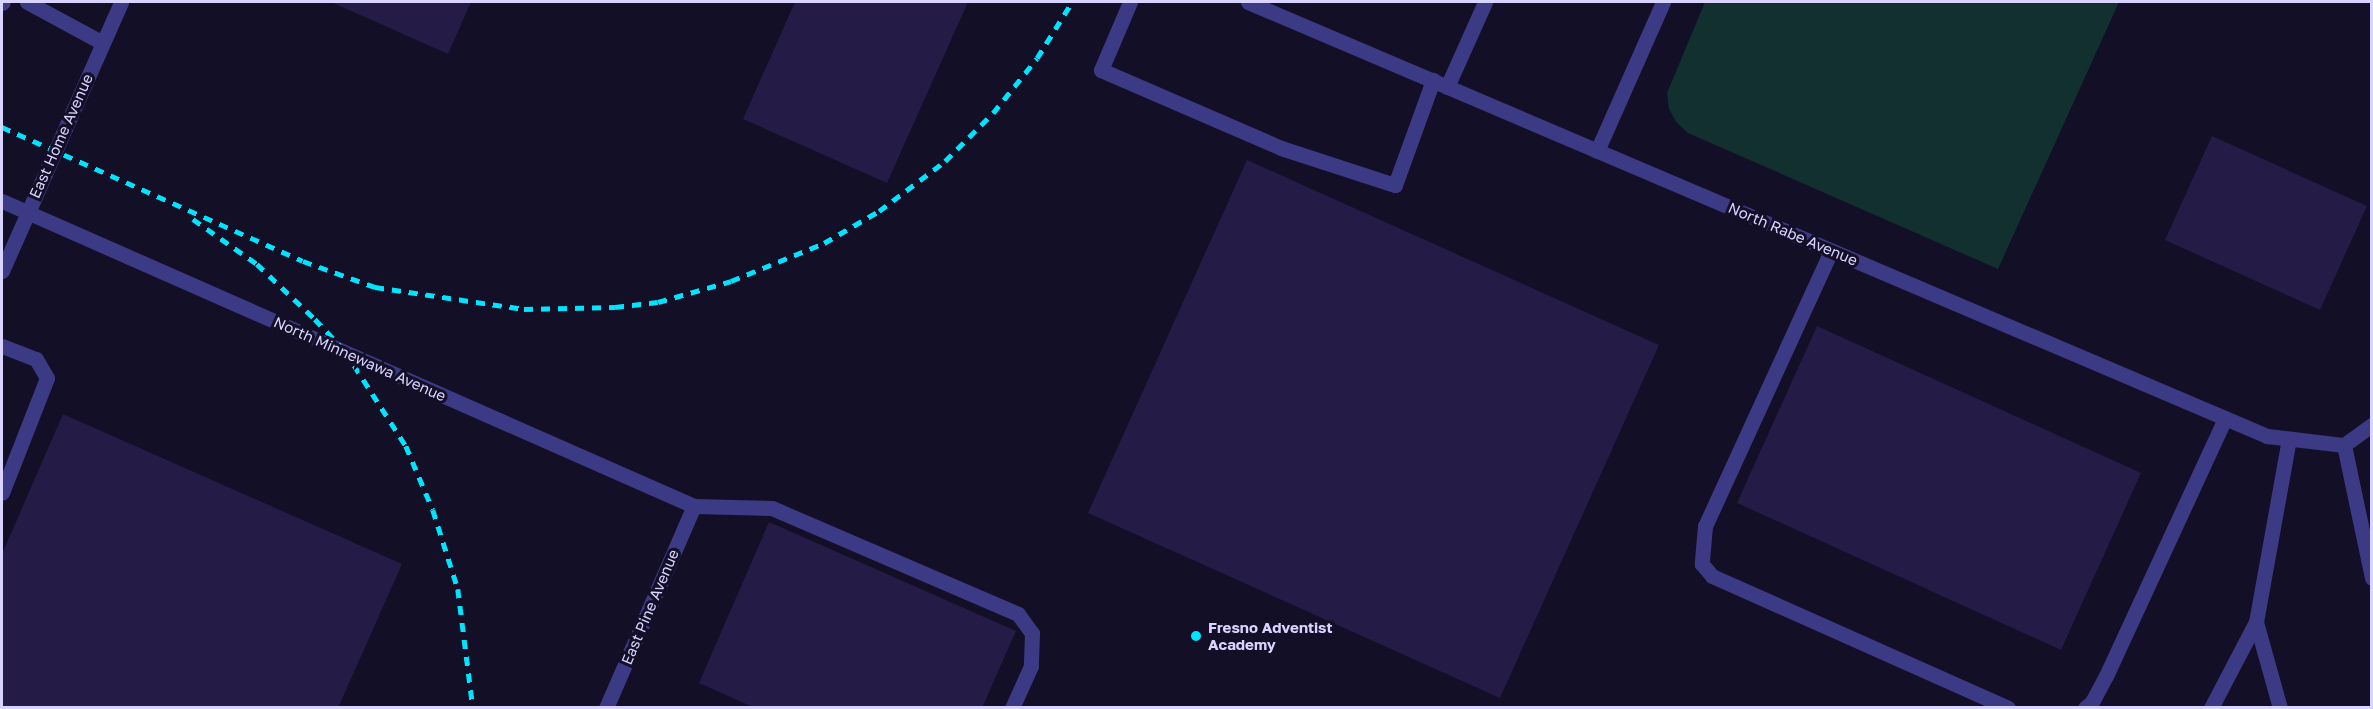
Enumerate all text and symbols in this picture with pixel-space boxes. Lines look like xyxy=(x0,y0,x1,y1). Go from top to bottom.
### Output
street label: East Home Avenue xyxy=(25,71,97,201)
street label: North Rabe Avenue xyxy=(1726,199,1860,269)
street label: North Minnewawa Avenue xyxy=(271,313,449,405)
street label: East Pine Avenue xyxy=(618,547,682,667)
place label: Fresno Adventist Academy xyxy=(1208,618,1332,653)
marker: Fresno Adventist Academy xyxy=(1189,629,1203,643)

